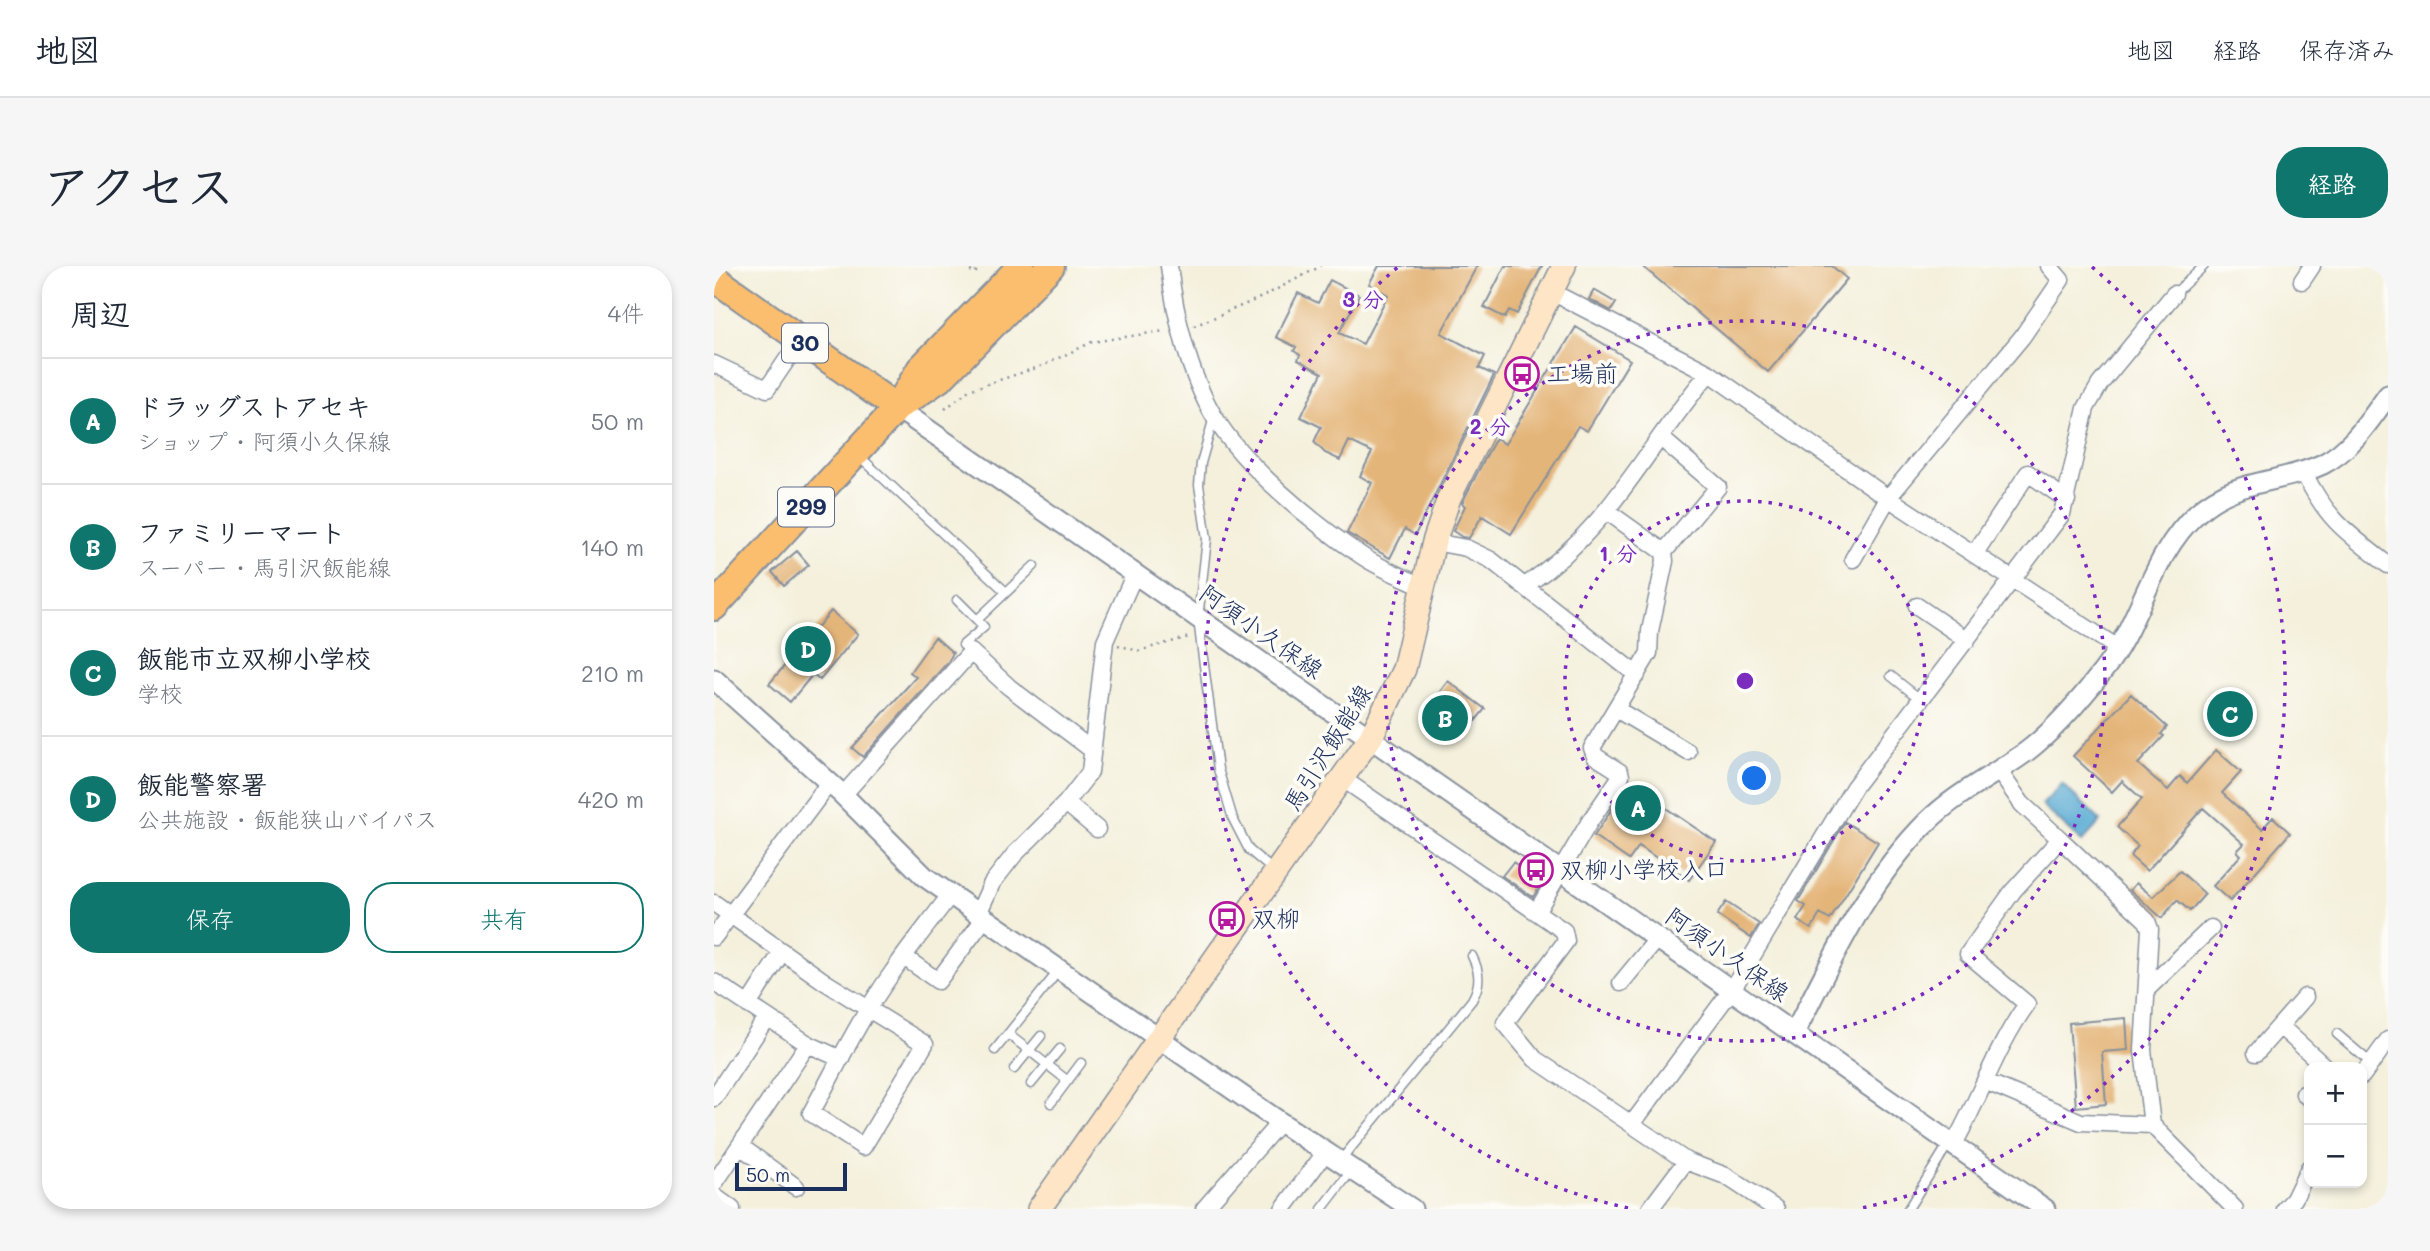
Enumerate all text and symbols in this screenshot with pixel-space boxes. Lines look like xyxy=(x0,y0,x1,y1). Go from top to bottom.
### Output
text: 地図 xyxy=(35,27,101,70)
text: 地図 xyxy=(2127,34,2175,65)
text: 経路 xyxy=(2213,34,2261,65)
text: 保存済み xyxy=(2299,34,2395,65)
button: 経路 xyxy=(2276,147,2388,218)
text: アクセス xyxy=(42,153,235,216)
text: 3 分 xyxy=(1342,285,1384,312)
text: 周辺 xyxy=(70,293,130,333)
text: 4件 xyxy=(607,298,644,328)
road number: 30 xyxy=(782,324,828,362)
bus stop icon: 工場前 xyxy=(1503,355,1541,393)
place label: 工場前 xyxy=(1546,357,1618,388)
text: ドラッグストアセキ xyxy=(137,389,371,423)
text: A xyxy=(85,406,101,436)
text: 50 m xyxy=(591,406,644,436)
text: 2 分 xyxy=(1470,412,1510,439)
text: ショップ · 阿須小久保線 xyxy=(137,426,391,456)
road number: 299 xyxy=(778,488,834,526)
text: ファミリーマート xyxy=(137,515,346,549)
text: B xyxy=(85,532,101,562)
text: 140 m xyxy=(580,532,644,562)
text: 1 分 xyxy=(1599,539,1637,566)
text: スーパー · 馬引沢飯能線 xyxy=(137,552,391,582)
street label: 阿須小久保線 xyxy=(1194,577,1330,685)
pin: D xyxy=(785,623,831,675)
text: 飯能市立双柳小学校 xyxy=(137,641,371,675)
text: C xyxy=(84,658,102,688)
text: 210 m xyxy=(581,658,644,688)
centre of rings xyxy=(1733,669,1757,693)
text: 学校 xyxy=(137,678,183,708)
street label: 馬引沢飯能線 xyxy=(1275,678,1378,816)
pin: C xyxy=(2207,688,2253,740)
pin: B xyxy=(1422,692,1468,744)
your location xyxy=(1737,761,1771,795)
text: 飯能警察署 xyxy=(137,767,267,801)
pin: A xyxy=(1615,782,1661,834)
text: D xyxy=(85,784,101,814)
text: 420 m xyxy=(578,784,644,814)
text: 公共施設 · 飯能狭山バイパス xyxy=(137,804,437,834)
bus stop icon: 双柳小学校入口 xyxy=(1517,851,1555,889)
place label: 双柳小学校入口 xyxy=(1560,853,1728,884)
button: 保存 xyxy=(70,882,350,953)
button: 共有 xyxy=(364,882,644,953)
bus stop icon: 双柳 xyxy=(1208,900,1246,938)
street label: 阿須小久保線 xyxy=(1660,900,1796,1008)
place label: 双柳 xyxy=(1252,902,1300,933)
map controls xyxy=(2304,1062,2367,1188)
button: + xyxy=(2304,1062,2367,1125)
button: − xyxy=(2304,1125,2367,1188)
scale bar xyxy=(735,1160,847,1192)
text: 50 m xyxy=(746,1162,790,1187)

